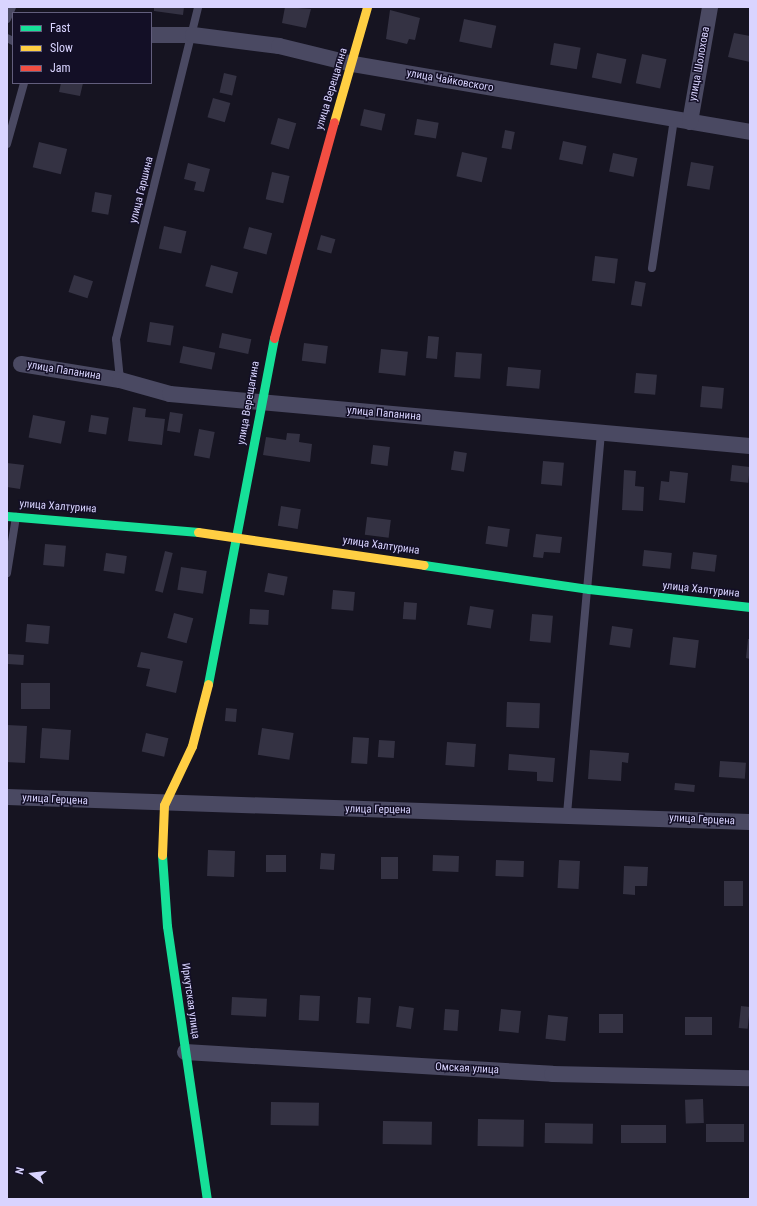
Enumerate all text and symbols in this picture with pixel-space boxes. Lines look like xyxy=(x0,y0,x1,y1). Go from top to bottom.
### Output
legend xyxy=(12,12,152,84)
text: Fast xyxy=(50,21,70,35)
street label: улица Шолохова xyxy=(687,26,713,102)
text: Slow xyxy=(50,41,73,55)
street label: улица Верещагина xyxy=(313,47,351,131)
text: Jam xyxy=(50,61,71,75)
street label: улица Чайковского xyxy=(405,67,495,95)
street label: улица Гаршина xyxy=(127,155,157,225)
street label: улица Папанина xyxy=(26,359,102,383)
street label: улица Верещагина xyxy=(235,360,263,446)
street label: улица Папанина xyxy=(346,404,422,424)
street label: улица Халтурина xyxy=(19,498,97,516)
street label: улица Халтурина xyxy=(342,534,420,558)
street label: улица Халтурина xyxy=(662,579,740,601)
street label: улица Герцена xyxy=(22,792,88,808)
street label: улица Герцена xyxy=(345,803,411,817)
street label: улица Герцена xyxy=(669,812,735,828)
street label: Иркутская улица xyxy=(178,962,202,1040)
street label: Омская улица xyxy=(435,1061,499,1077)
north arrow xyxy=(12,1154,52,1194)
text: N xyxy=(13,1166,27,1176)

